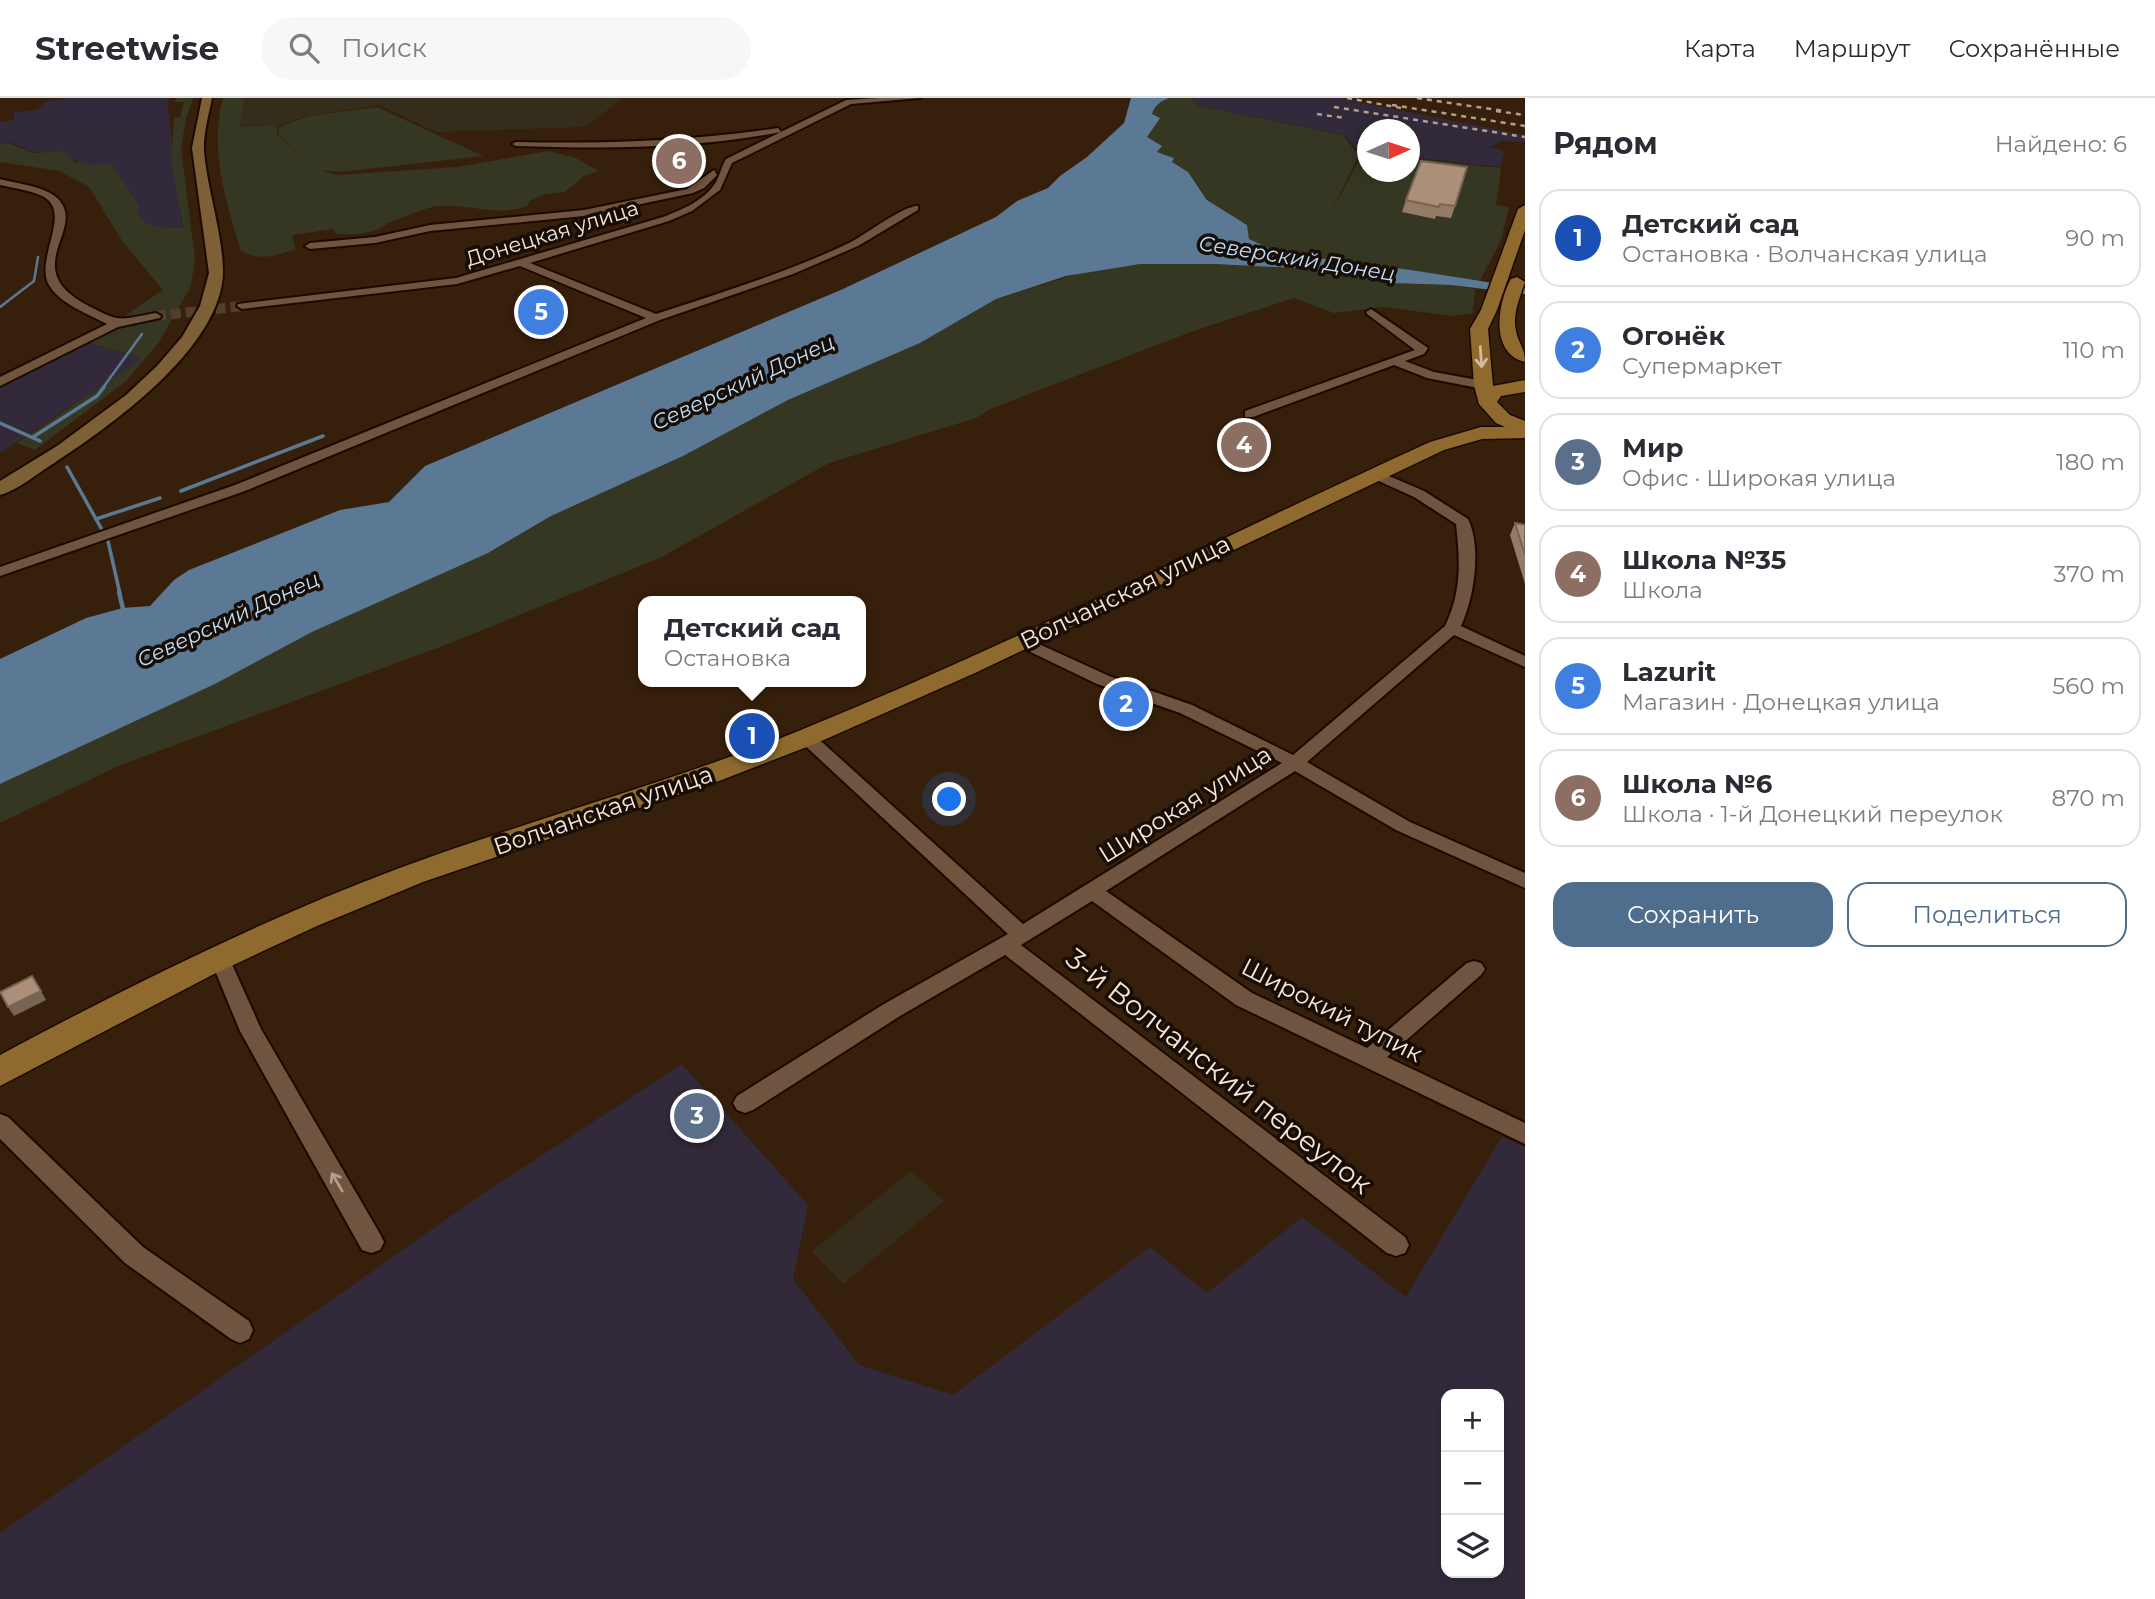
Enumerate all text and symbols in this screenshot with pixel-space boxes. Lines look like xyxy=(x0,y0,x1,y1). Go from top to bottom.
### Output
search box xyxy=(261,17,751,80)
text: Streetwise xyxy=(35,28,219,68)
icon: search xyxy=(285,29,323,67)
text: Поиск xyxy=(341,32,427,64)
text: Карта xyxy=(1684,34,1756,63)
text: Маршрут xyxy=(1794,34,1910,63)
text: Сохранённые xyxy=(1948,34,2120,63)
north arrow xyxy=(1357,119,1420,182)
text: Рядом xyxy=(1553,125,1658,162)
text: Найдено: 6 xyxy=(1995,130,2127,158)
pin: 6 xyxy=(656,135,702,187)
street label: Донецкая улица xyxy=(463,195,641,271)
text: Детский сад xyxy=(1622,208,1799,240)
text: 1 xyxy=(1573,224,1583,252)
text: 90 m xyxy=(2065,224,2125,252)
water label: Северский Донец xyxy=(1197,230,1397,286)
text: Остановка · Волчанская улица xyxy=(1622,240,1987,268)
pin: 5 xyxy=(518,286,564,338)
text: Огонёк xyxy=(1622,320,1725,352)
water label: Северский Донец xyxy=(648,329,838,435)
text: 2 xyxy=(1571,336,1585,364)
text: 110 m xyxy=(2063,336,2125,364)
one-way arrow xyxy=(1475,345,1488,368)
text: Супермаркет xyxy=(1622,352,1782,380)
pin: 4 xyxy=(1221,419,1267,471)
text: Мир xyxy=(1622,432,1684,464)
text: 3 xyxy=(1571,448,1585,476)
text: 180 m xyxy=(2056,448,2125,476)
text: Офис · Широкая улица xyxy=(1622,464,1896,492)
street label: Волчанская улица xyxy=(1015,529,1235,655)
text: Школа №35 xyxy=(1622,544,1786,576)
text: 4 xyxy=(1570,560,1586,588)
text: 370 m xyxy=(2054,560,2125,588)
water label: Северский Донец xyxy=(133,566,323,672)
text: Школа xyxy=(1622,576,1703,604)
popup xyxy=(638,596,866,687)
text: Детский сад xyxy=(664,612,840,644)
text: Остановка xyxy=(664,644,791,672)
text: Lazurit xyxy=(1622,656,1716,688)
text: 5 xyxy=(1571,672,1585,700)
text: 560 m xyxy=(2052,672,2125,700)
pin: 2 xyxy=(1103,678,1149,730)
text: Магазин · Донецкая улица xyxy=(1622,688,1940,716)
pin: 1 xyxy=(729,710,775,762)
street label: Широкая улица xyxy=(1093,739,1277,869)
street label: Волчанская улица xyxy=(490,759,716,861)
text: Школа №6 xyxy=(1622,768,1772,800)
your location xyxy=(932,782,966,816)
text: 6 xyxy=(1571,784,1585,812)
text: 870 m xyxy=(2052,784,2125,812)
text: Школа · 1-й Донецкий переулок xyxy=(1622,800,2003,828)
button: Сохранить xyxy=(1553,882,1833,947)
button: Поделиться xyxy=(1847,882,2127,947)
street label: 3-й Волчанский переулок xyxy=(1059,941,1379,1201)
street label: Широкий тупик xyxy=(1237,952,1427,1068)
pin: 3 xyxy=(674,1090,720,1142)
one-way arrow xyxy=(330,1173,344,1193)
map controls xyxy=(1441,1389,1504,1578)
button: + xyxy=(1441,1389,1504,1452)
button: − xyxy=(1441,1452,1504,1515)
button: layers xyxy=(1441,1515,1504,1578)

